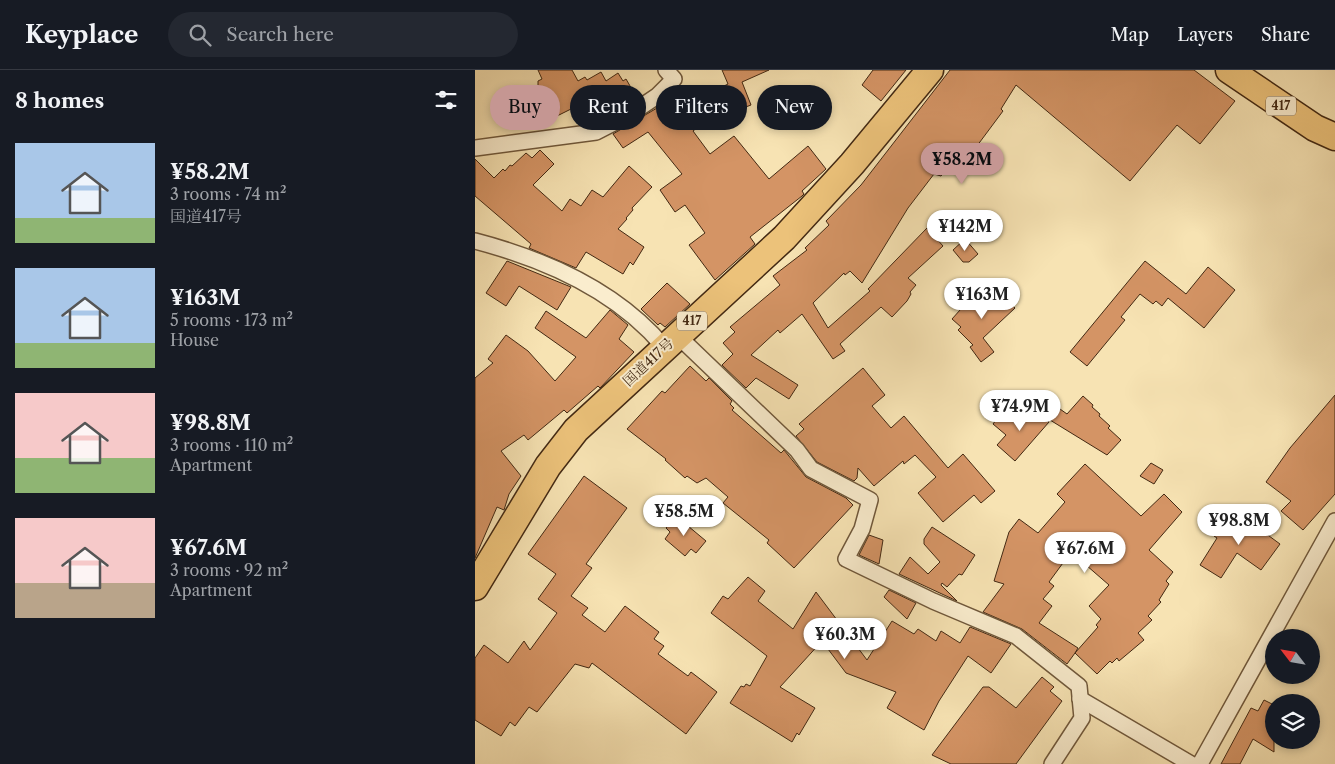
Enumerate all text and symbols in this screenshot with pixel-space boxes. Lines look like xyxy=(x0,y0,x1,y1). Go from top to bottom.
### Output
search box xyxy=(168,12,518,57)
text: Keyplace xyxy=(25,20,138,49)
icon: search xyxy=(186,21,214,49)
text: Search here xyxy=(226,23,334,46)
text: Map xyxy=(1111,24,1149,46)
text: Layers xyxy=(1177,24,1233,46)
text: Share xyxy=(1261,24,1310,46)
chip: Buy xyxy=(490,85,560,130)
chip: Rent xyxy=(570,85,646,130)
chip: Filters xyxy=(656,85,747,130)
chip: New xyxy=(757,85,832,130)
icon: filters xyxy=(432,86,460,114)
text: 8 homes xyxy=(15,88,104,113)
road number: 417 xyxy=(1266,97,1296,116)
pin: ¥58.2M xyxy=(921,142,1003,185)
text: ¥58.2M xyxy=(932,149,992,169)
text: ¥58.2M xyxy=(170,159,249,184)
icon: home xyxy=(55,163,115,223)
text: 3 rooms · 74 m² xyxy=(170,184,286,204)
text: 国道417号 xyxy=(170,206,242,226)
pin: ¥142M xyxy=(930,210,1000,252)
text: ¥142M xyxy=(938,216,992,236)
pin: ¥163M xyxy=(947,278,1017,320)
text: ¥163M xyxy=(955,284,1009,304)
text: ¥163M xyxy=(170,285,241,310)
icon: home xyxy=(55,288,115,348)
text: 5 rooms · 173 m² xyxy=(170,310,293,330)
road number: 417 xyxy=(677,312,707,330)
text: House xyxy=(170,330,219,350)
street label: 国道417号 xyxy=(619,334,677,390)
pin: ¥74.9M xyxy=(979,390,1061,432)
text: ¥74.9M xyxy=(991,396,1049,416)
text: ¥98.8M xyxy=(170,410,251,435)
icon: home xyxy=(55,413,115,473)
text: 3 rooms · 110 m² xyxy=(170,435,293,455)
text: Apartment xyxy=(170,455,252,475)
pin: ¥58.5M xyxy=(643,494,725,537)
text: ¥58.5M xyxy=(654,501,714,521)
pin: ¥98.8M xyxy=(1198,504,1280,546)
text: ¥98.8M xyxy=(1208,510,1270,530)
pin: ¥67.6M xyxy=(1044,532,1126,574)
text: ¥67.6M xyxy=(170,535,247,560)
icon: home xyxy=(55,538,115,598)
text: ¥67.6M xyxy=(1056,538,1114,558)
text: 3 rooms · 92 m² xyxy=(170,560,288,580)
text: Apartment xyxy=(170,580,252,600)
pin: ¥60.3M xyxy=(804,618,886,660)
text: ¥60.3M xyxy=(815,624,875,644)
north arrow xyxy=(1265,629,1320,684)
map controls xyxy=(1265,629,1320,749)
button: layers xyxy=(1265,694,1320,749)

